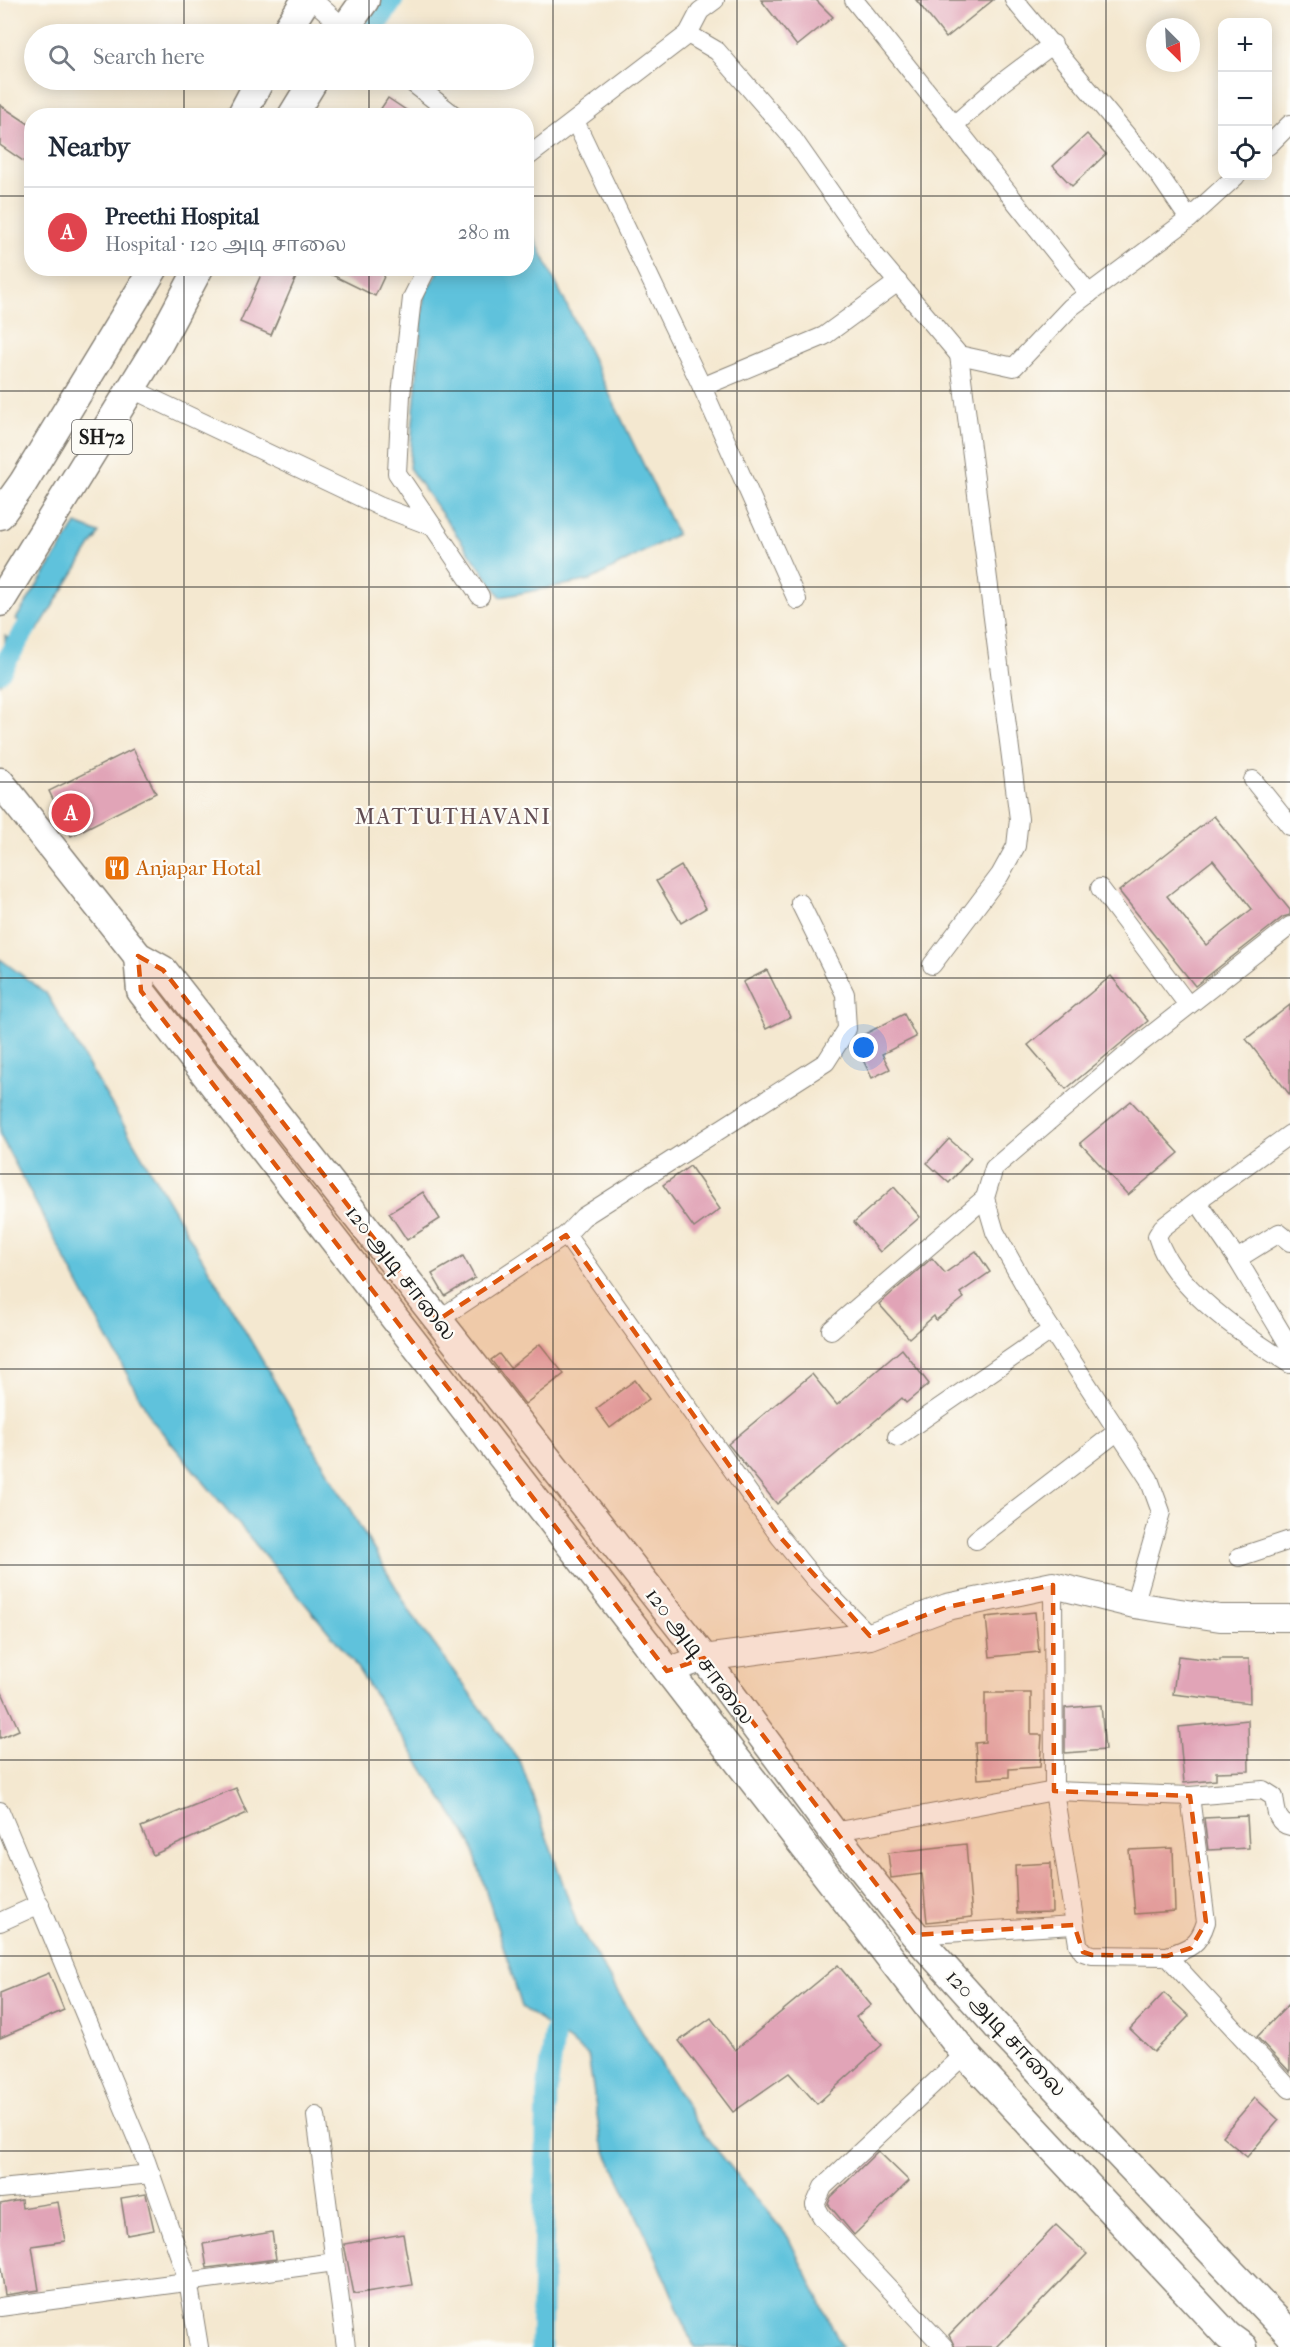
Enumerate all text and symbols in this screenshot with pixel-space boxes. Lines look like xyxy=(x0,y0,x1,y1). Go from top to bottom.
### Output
north arrow xyxy=(1146,18,1200,72)
map controls xyxy=(1218,18,1272,180)
button: + xyxy=(1218,18,1272,72)
search box xyxy=(24,24,534,90)
icon: search xyxy=(45,41,78,74)
text: Search here xyxy=(93,44,205,70)
button: − xyxy=(1218,72,1272,126)
button: locate xyxy=(1218,126,1272,180)
text: Nearby xyxy=(48,132,130,163)
text: Preethi Hospital xyxy=(105,204,259,230)
text: A xyxy=(61,221,74,244)
text: 280 m xyxy=(458,221,510,244)
text: Hospital · 120 அடி சாலை xyxy=(105,233,346,256)
road number: SH72 xyxy=(72,420,132,454)
pin: A xyxy=(52,790,90,836)
district label: MATTUTHAVANI xyxy=(355,804,551,830)
restaurant icon: Anjapar Hotal xyxy=(102,853,132,883)
place label: Anjapar Hotal xyxy=(135,856,261,880)
your location xyxy=(849,1033,878,1062)
street label: 120 அடி சாலை xyxy=(339,1201,461,1347)
street label: 120 அடி சாலை xyxy=(639,1583,759,1730)
street label: 120 அடி சாலை xyxy=(940,1965,1071,2103)

